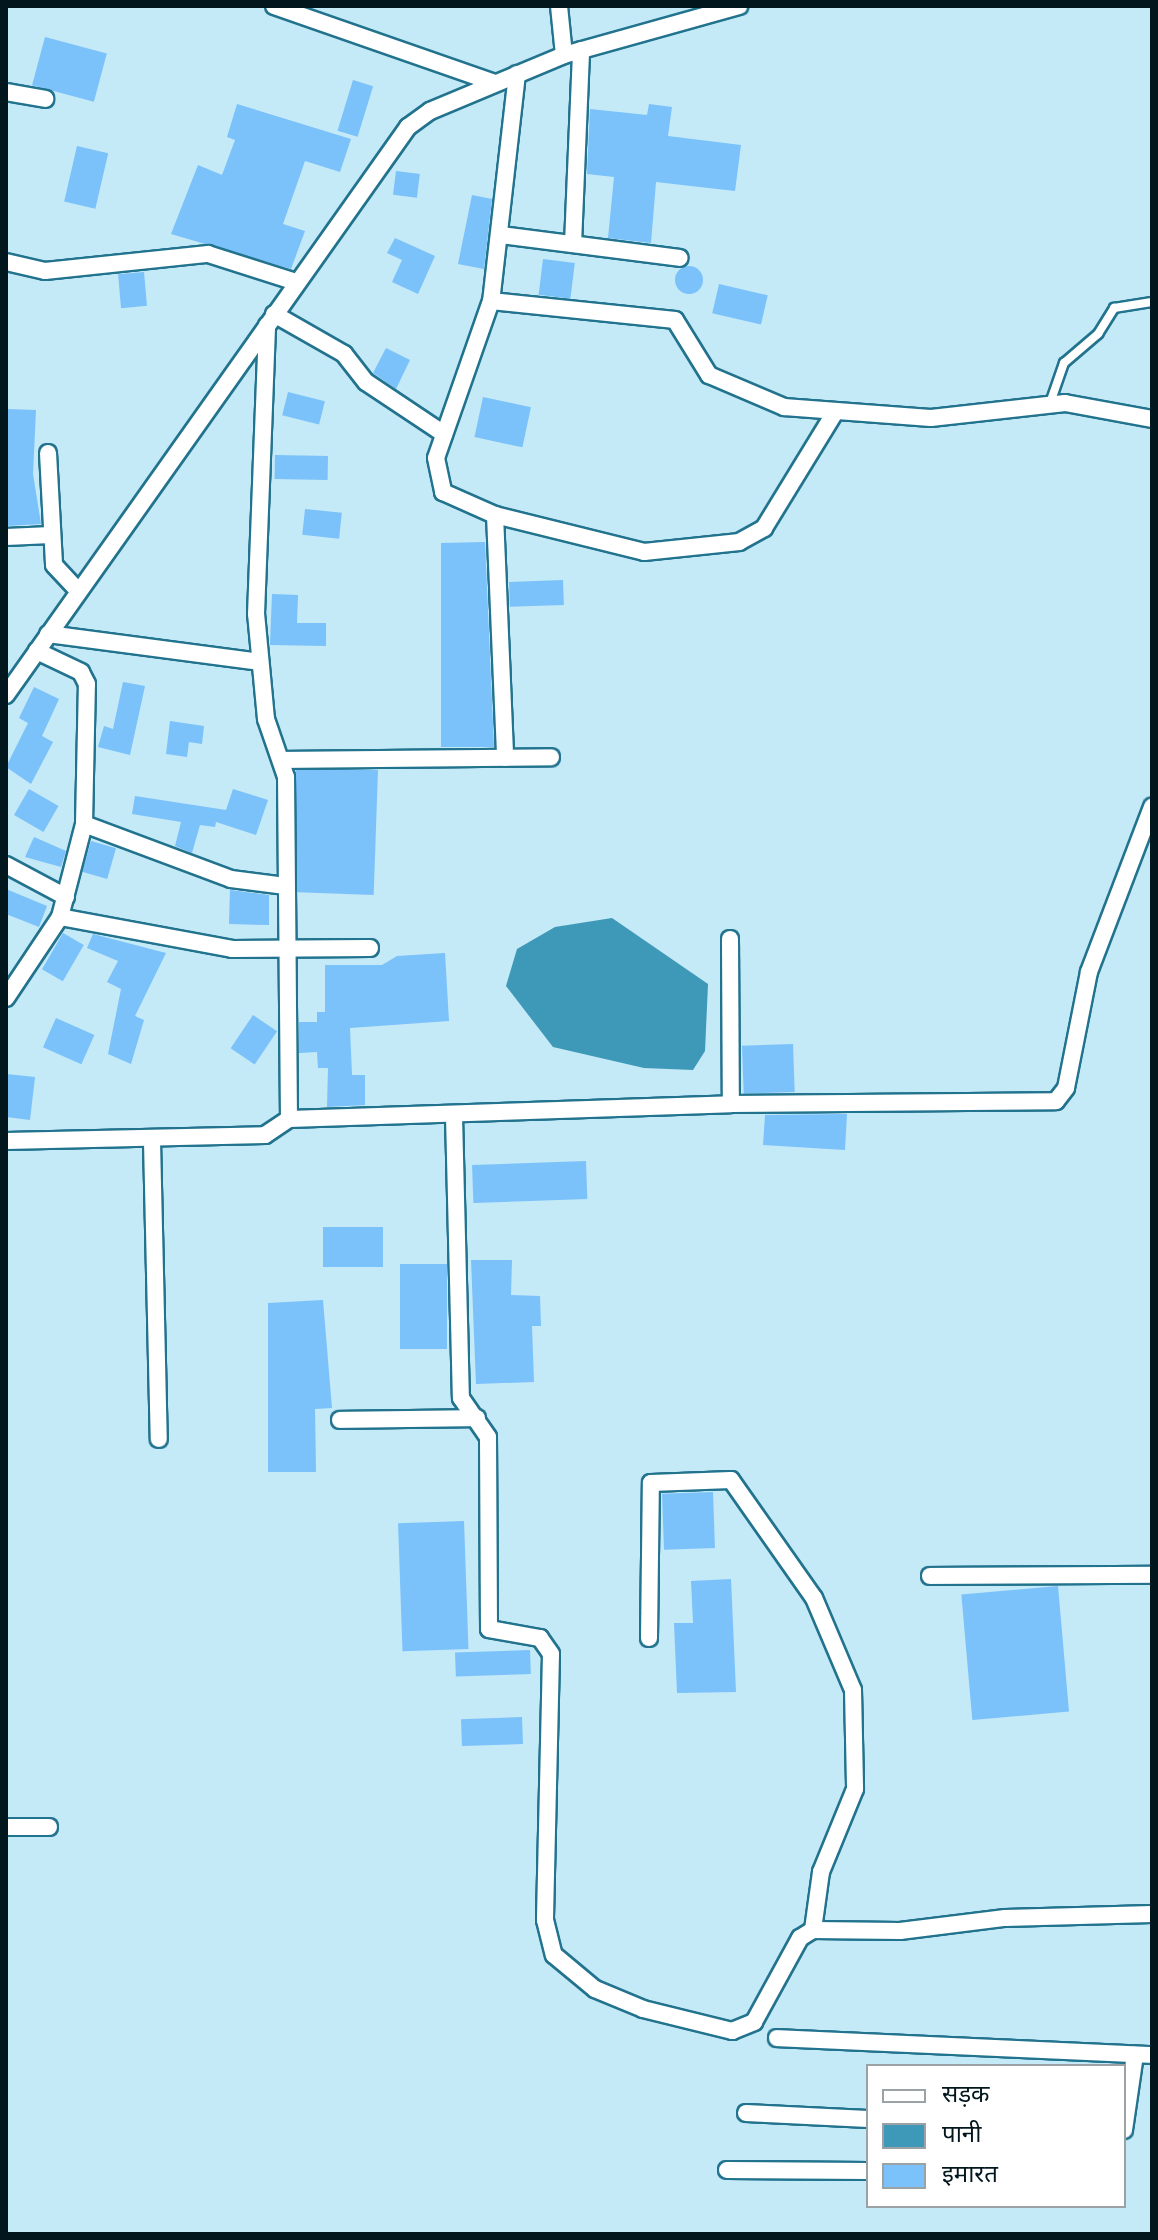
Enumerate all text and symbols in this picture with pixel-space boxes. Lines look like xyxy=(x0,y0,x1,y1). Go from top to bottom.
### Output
legend xyxy=(866,2064,1126,2208)
text: सड़क xyxy=(942,2080,990,2108)
text: पानी xyxy=(942,2120,981,2148)
text: इमारत xyxy=(942,2160,998,2188)

